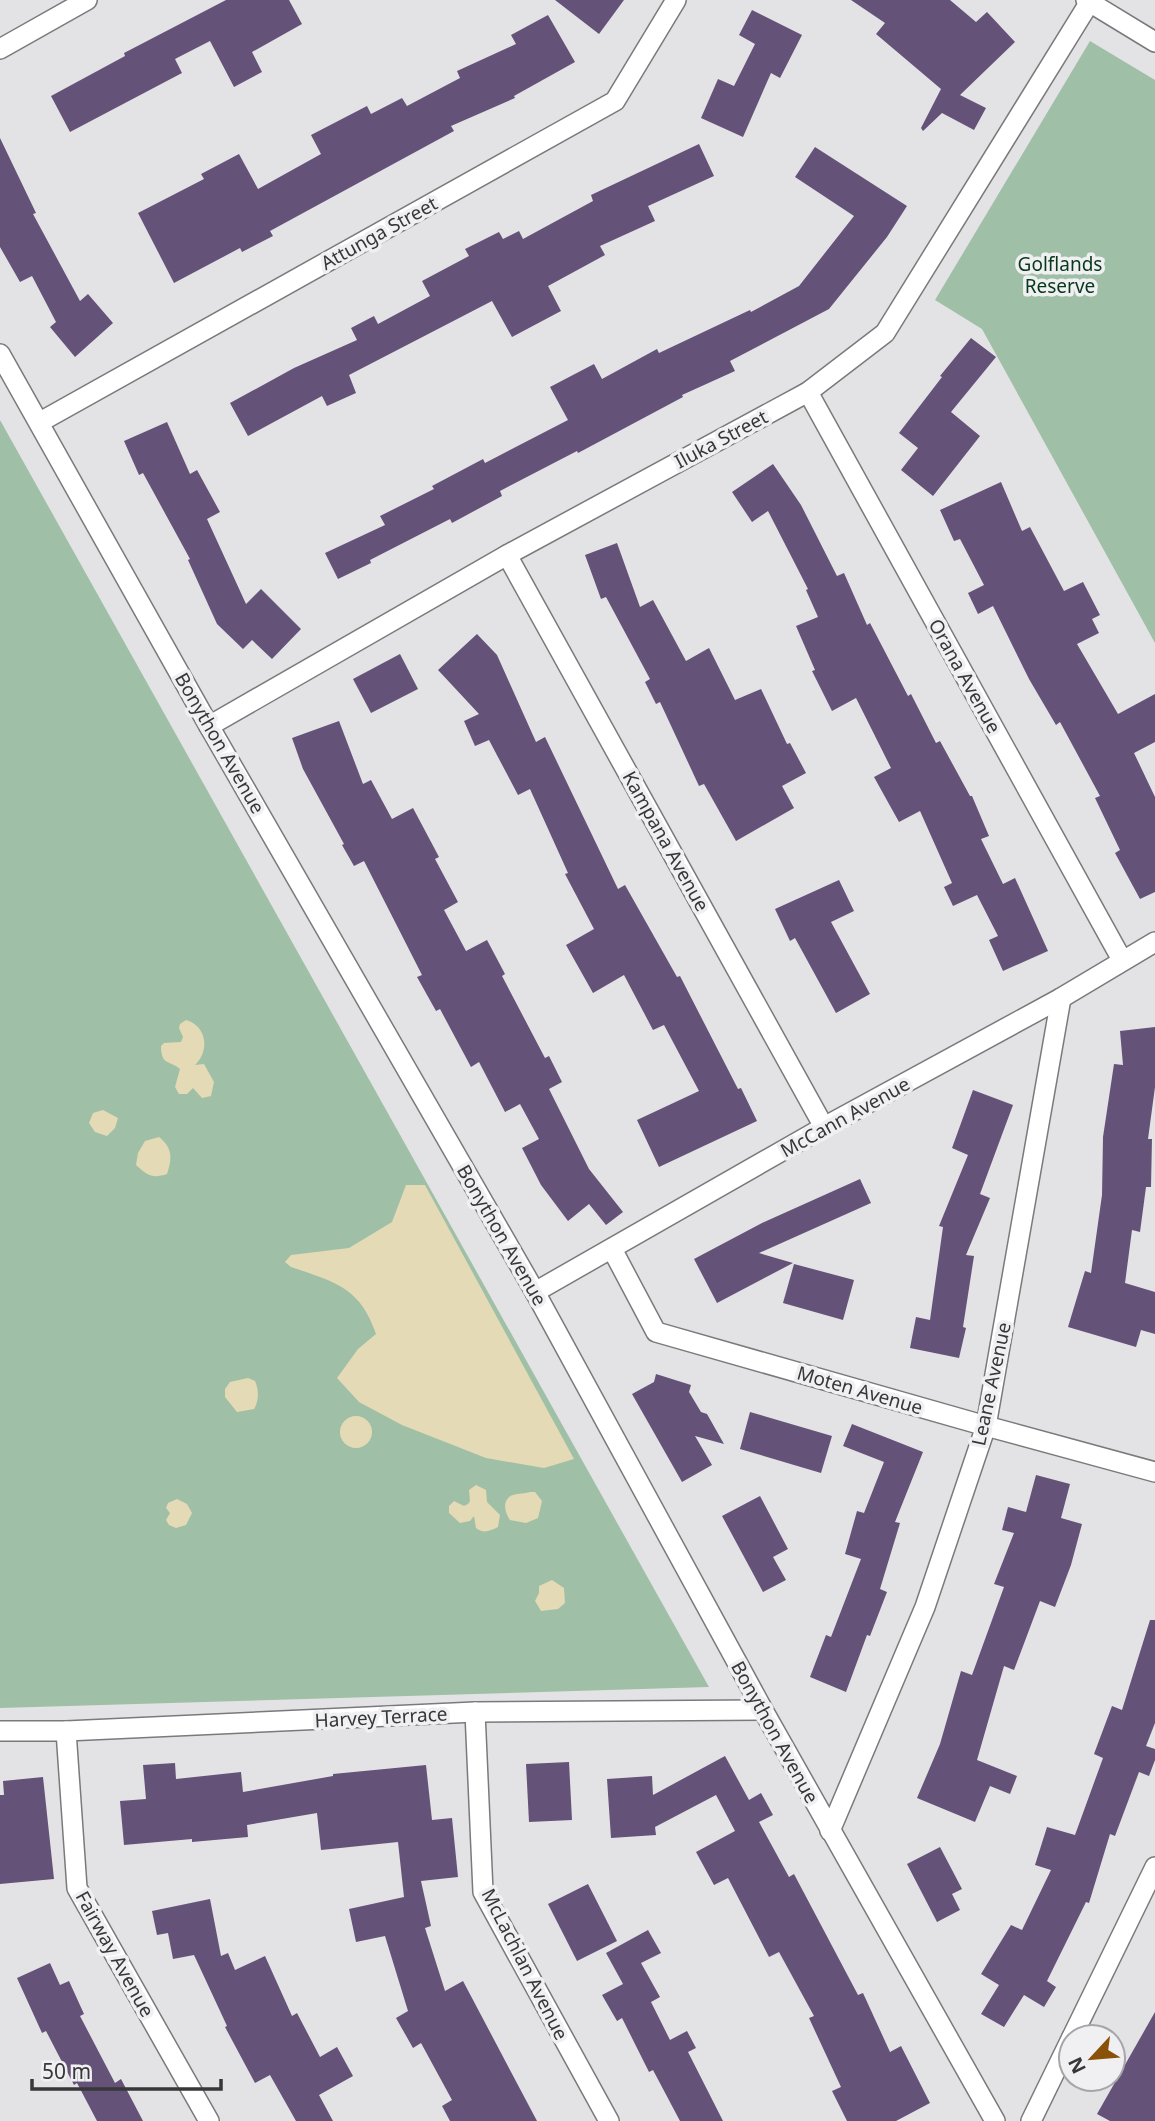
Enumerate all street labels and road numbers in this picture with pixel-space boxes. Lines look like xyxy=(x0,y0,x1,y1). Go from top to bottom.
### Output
street label: Attunga Street xyxy=(316,190,442,276)
street label: Iluka Street xyxy=(670,404,772,474)
street label: Orana Avenue xyxy=(923,614,1007,738)
street label: Bonython Avenue xyxy=(169,668,271,818)
street label: Kampana Avenue xyxy=(617,766,715,916)
street label: McCann Avenue xyxy=(776,1071,914,1163)
street label: Bonython Avenue xyxy=(451,1160,553,1310)
street label: Leane Avenue xyxy=(965,1320,1017,1448)
street label: Moten Avenue xyxy=(794,1360,926,1420)
street label: Bonython Avenue xyxy=(725,1656,825,1808)
street label: Harvey Terrace xyxy=(314,1701,448,1733)
street label: McLachlan Avenue xyxy=(476,1884,574,2044)
street label: Fairway Avenue xyxy=(70,1886,160,2022)

